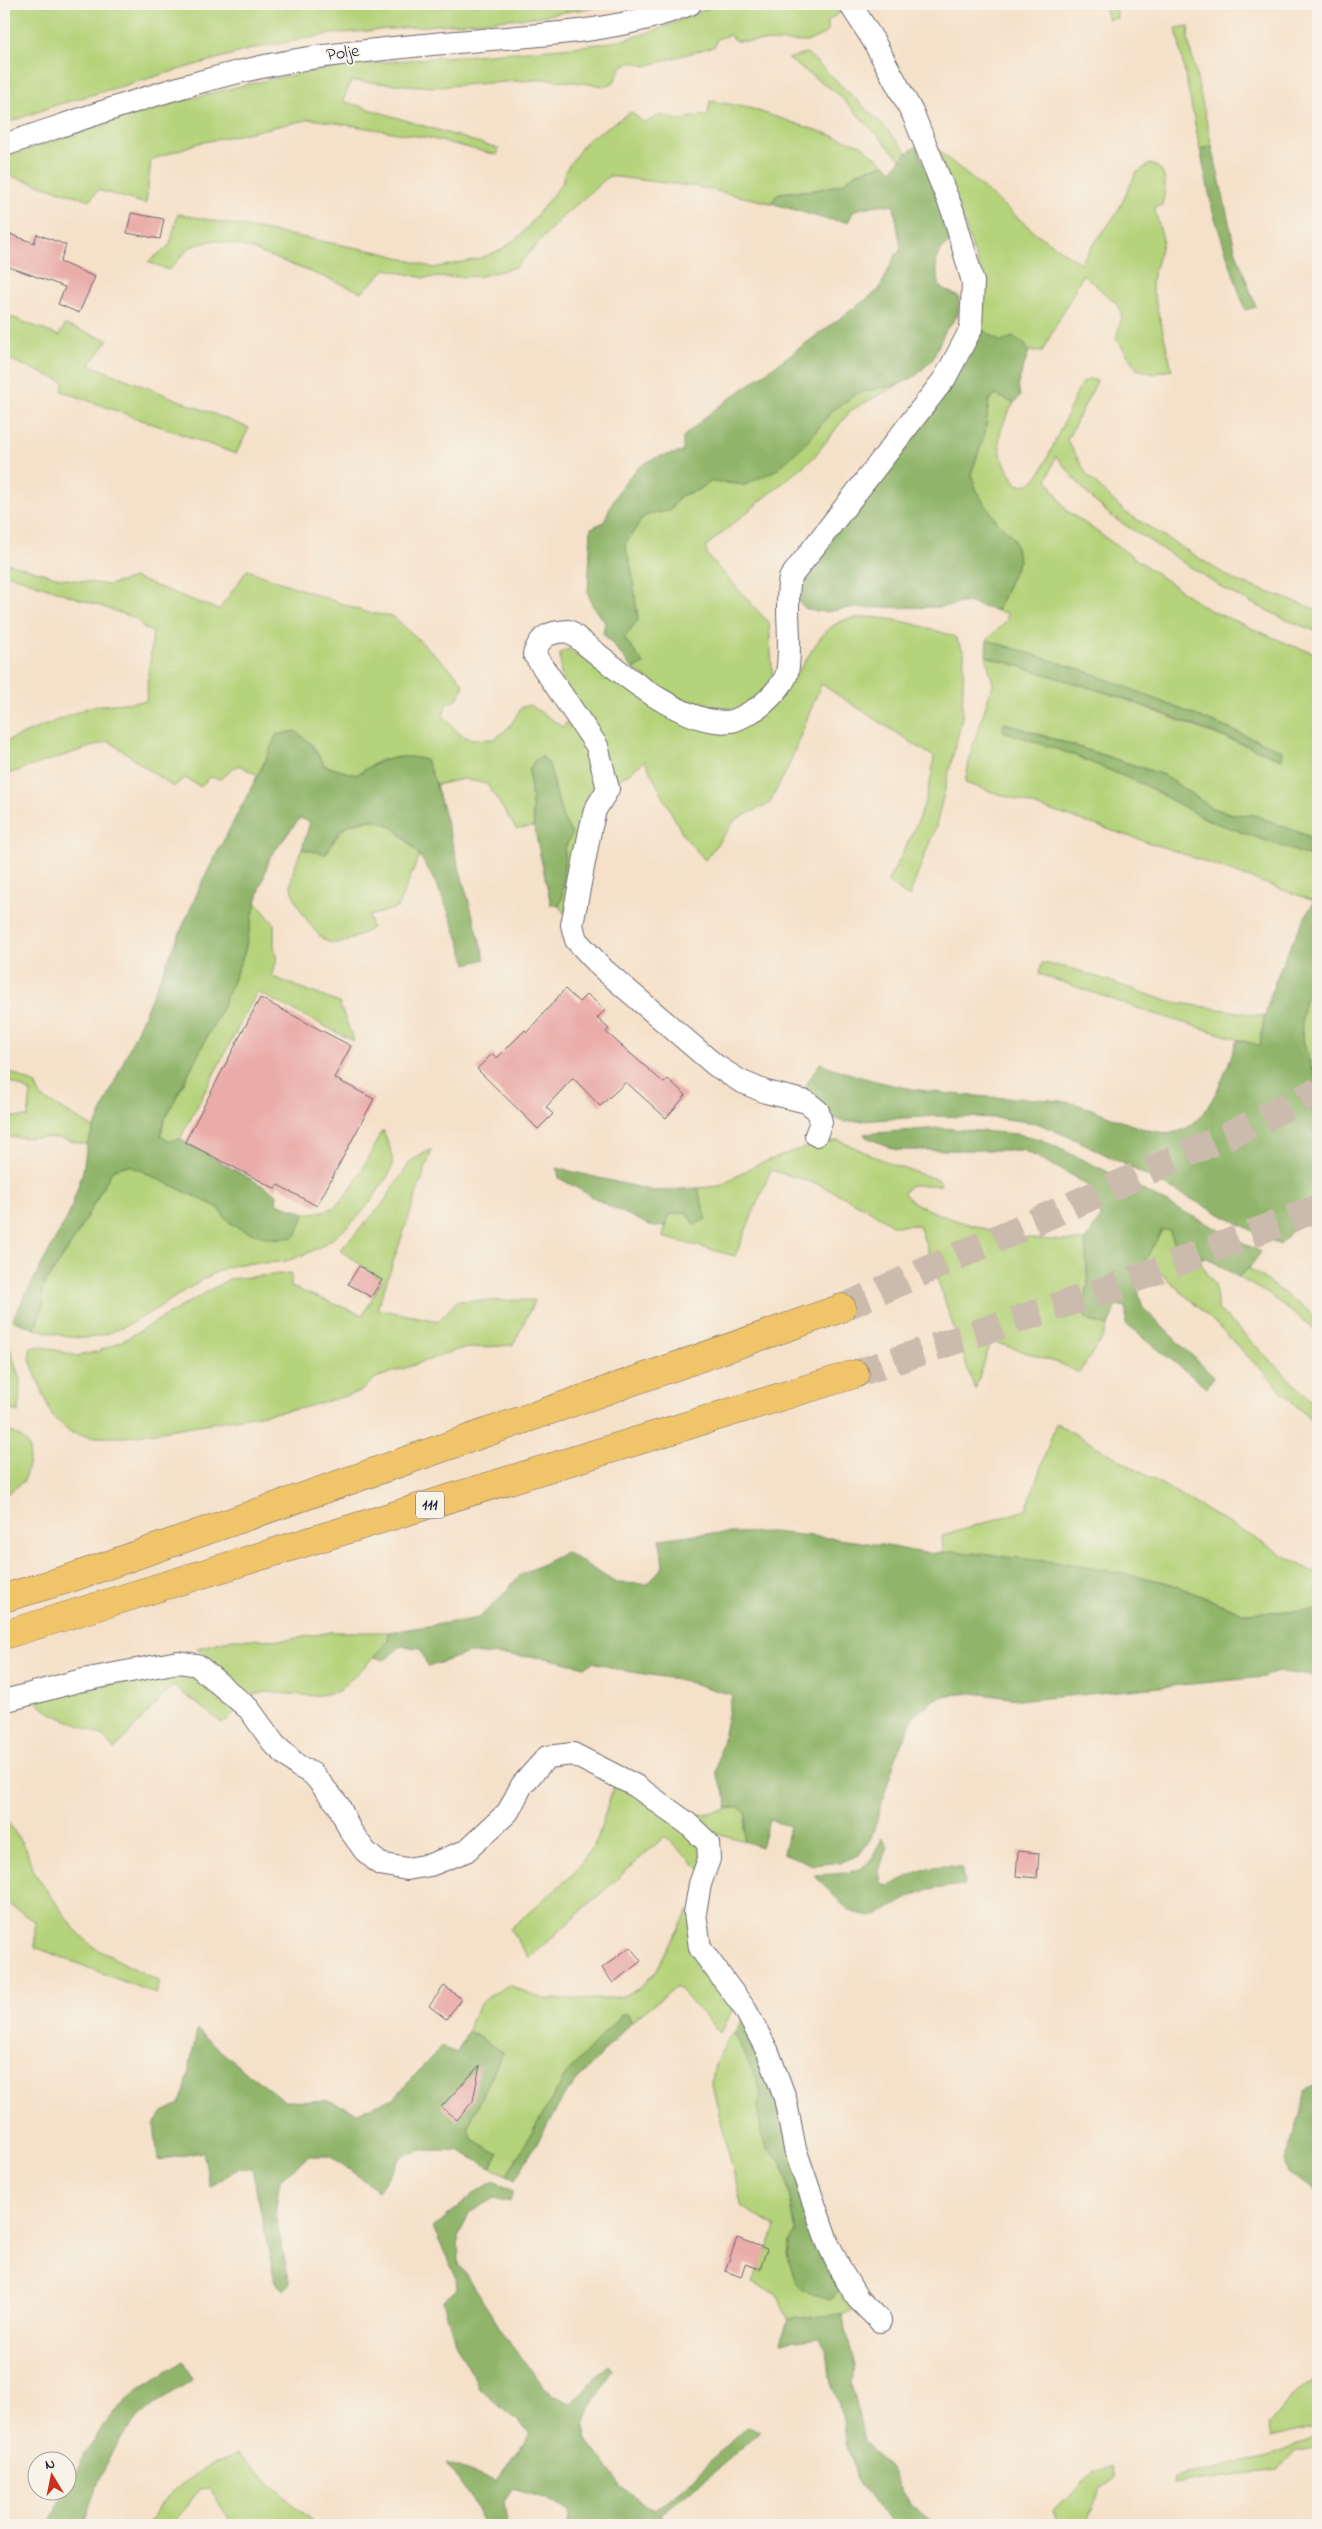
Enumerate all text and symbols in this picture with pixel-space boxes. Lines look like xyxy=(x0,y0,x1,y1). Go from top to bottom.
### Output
street label: Polje xyxy=(325,39,362,69)
road number: 111 xyxy=(416,1492,444,1518)
north arrow xyxy=(28,2452,78,2502)
text: N xyxy=(44,2454,56,2476)

